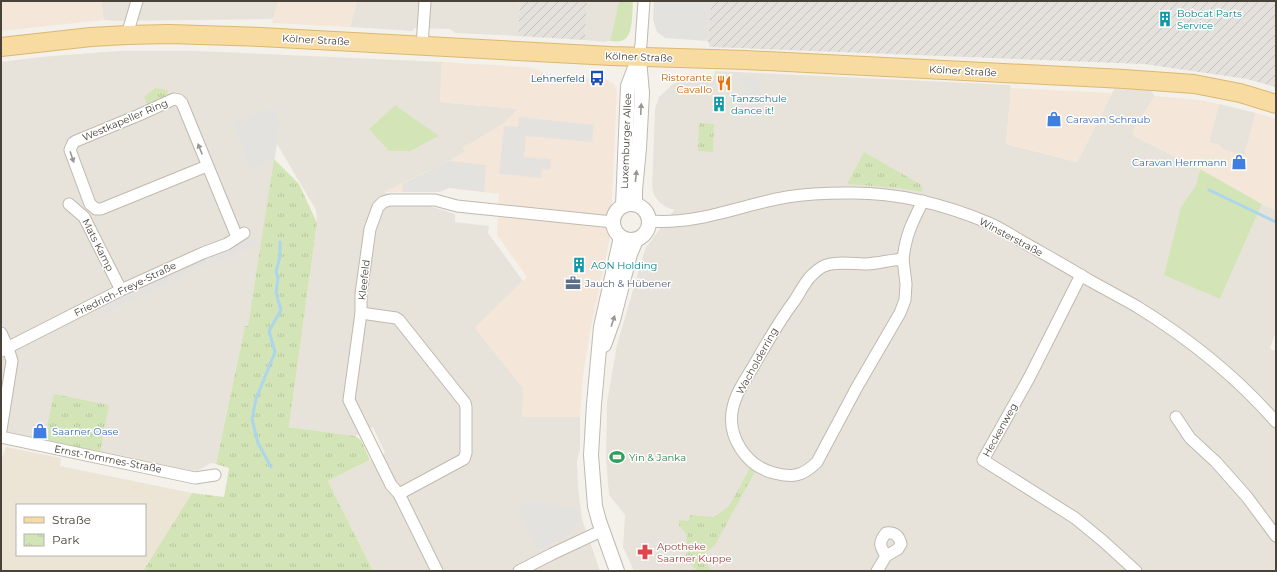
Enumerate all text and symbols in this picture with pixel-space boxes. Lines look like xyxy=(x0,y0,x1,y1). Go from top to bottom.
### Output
place label: Bobcat Parts Service xyxy=(1177,7,1242,32)
building icon: Bobcat Parts Service xyxy=(1156,10,1174,28)
street label: Kölner Straße xyxy=(282,32,350,48)
street label: Kölner Straße xyxy=(605,49,673,65)
street label: Kölner Straße xyxy=(929,63,997,79)
bus stop icon: Lehnerfeld xyxy=(588,69,606,87)
place label: Ristorante Cavallo xyxy=(661,71,712,96)
place label: Lehnerfeld xyxy=(531,72,585,85)
restaurant icon: Ristorante Cavallo xyxy=(715,74,733,92)
place label: Tanzschule dance it! xyxy=(731,92,787,117)
street label: Luxemburger Allee xyxy=(618,93,634,189)
building icon: Tanzschule dance it! xyxy=(710,95,728,113)
street label: Westkapeller Ring xyxy=(80,96,170,144)
one-way arrow xyxy=(638,103,645,115)
shop icon: Caravan Schraub xyxy=(1045,110,1063,128)
place label: Caravan Schraub xyxy=(1066,113,1151,126)
one-way arrow xyxy=(197,143,203,154)
one-way arrow xyxy=(69,152,75,164)
shop icon: Caravan Herrmann xyxy=(1230,153,1248,171)
place label: Caravan Herrmann xyxy=(1132,156,1227,169)
one-way arrow xyxy=(633,170,640,182)
street label: Winsterstraße xyxy=(977,215,1045,259)
street label: Mats Kamp xyxy=(79,217,117,274)
building icon: AON Holding xyxy=(570,256,588,274)
street label: Friedrich-Freye-Straße xyxy=(72,259,178,319)
street label: Kleefeld xyxy=(355,259,373,301)
place label: AON Holding xyxy=(591,259,657,272)
office icon: Jauch & Hübener xyxy=(564,274,582,292)
place label: Jauch & Hübener xyxy=(584,277,671,290)
one-way arrow xyxy=(610,314,616,326)
street label: Wacholderring xyxy=(733,325,781,397)
street label: Heckenweg xyxy=(980,401,1020,459)
shop icon: Saarner Oase xyxy=(31,422,49,440)
place label: Saarner Oase xyxy=(52,425,119,438)
street label: Ernst-Tommes-Straße xyxy=(53,442,163,476)
sports icon: Yin & Janka xyxy=(608,448,626,466)
place label: Yin & Janka xyxy=(629,451,686,464)
legend xyxy=(16,504,146,556)
text: Straße xyxy=(52,512,91,527)
text: Park xyxy=(52,532,80,547)
place label: Apotheke Saarner Kuppe xyxy=(657,540,732,565)
pharmacy icon: Apotheke Saarner Kuppe xyxy=(636,543,654,561)

